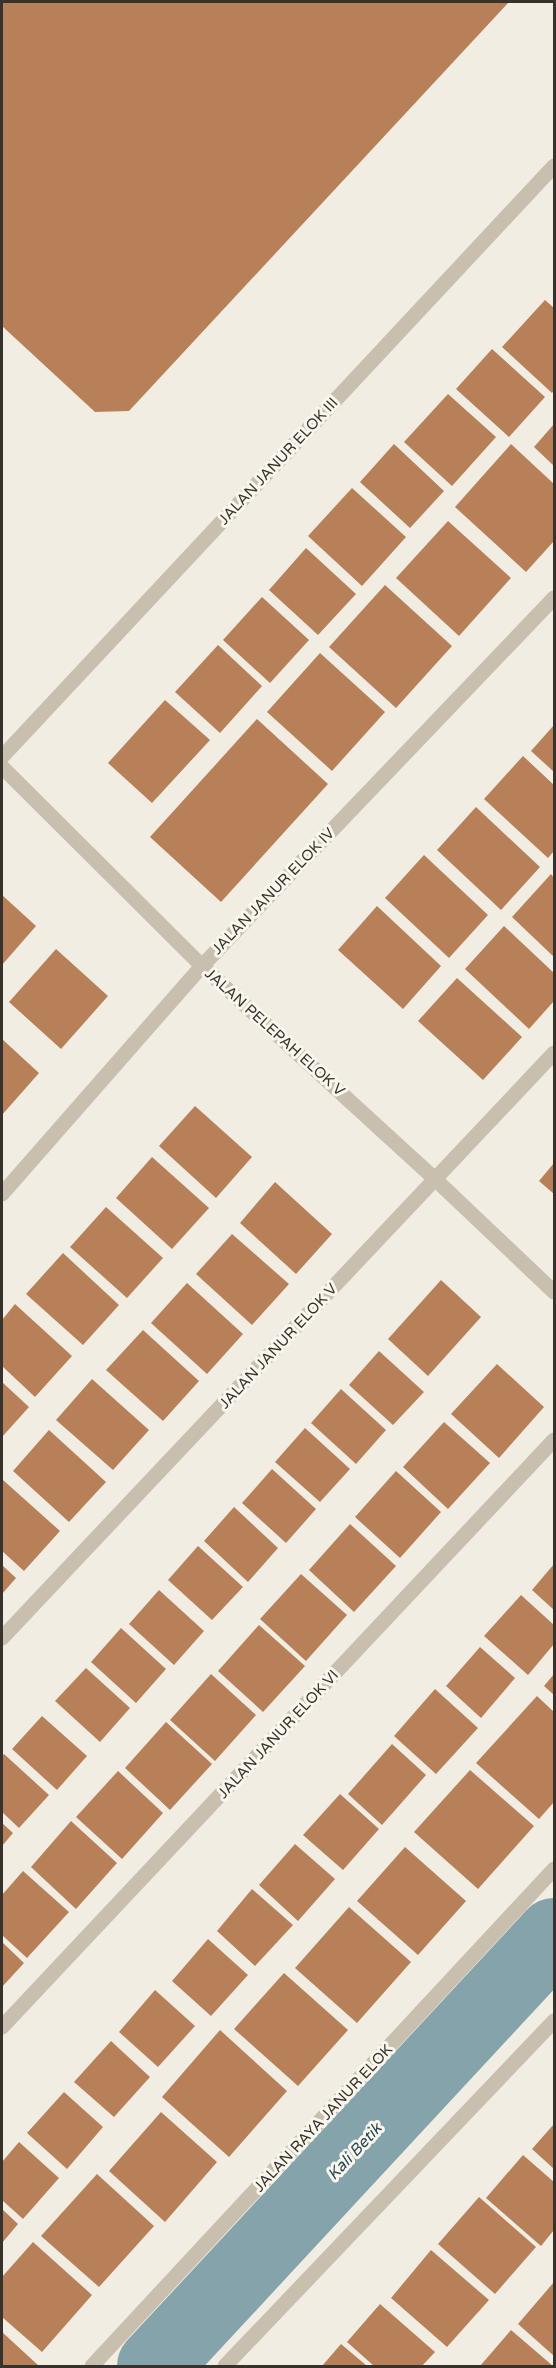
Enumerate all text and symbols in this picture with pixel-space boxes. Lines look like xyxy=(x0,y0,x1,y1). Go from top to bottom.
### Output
street label: JALAN JANUR ELOK III xyxy=(214,394,342,528)
street label: JALAN JANUR ELOK IV xyxy=(208,824,339,958)
street label: JALAN PELEPAH ELOK V xyxy=(201,964,349,1100)
street label: JALAN JANUR ELOK V xyxy=(215,1279,341,1412)
street label: JALAN JANUR ELOK VI xyxy=(214,1666,342,1802)
street label: JALAN RAYA JANUR ELOK xyxy=(250,2041,396,2195)
water label: Kali Betik xyxy=(323,2118,387,2184)

